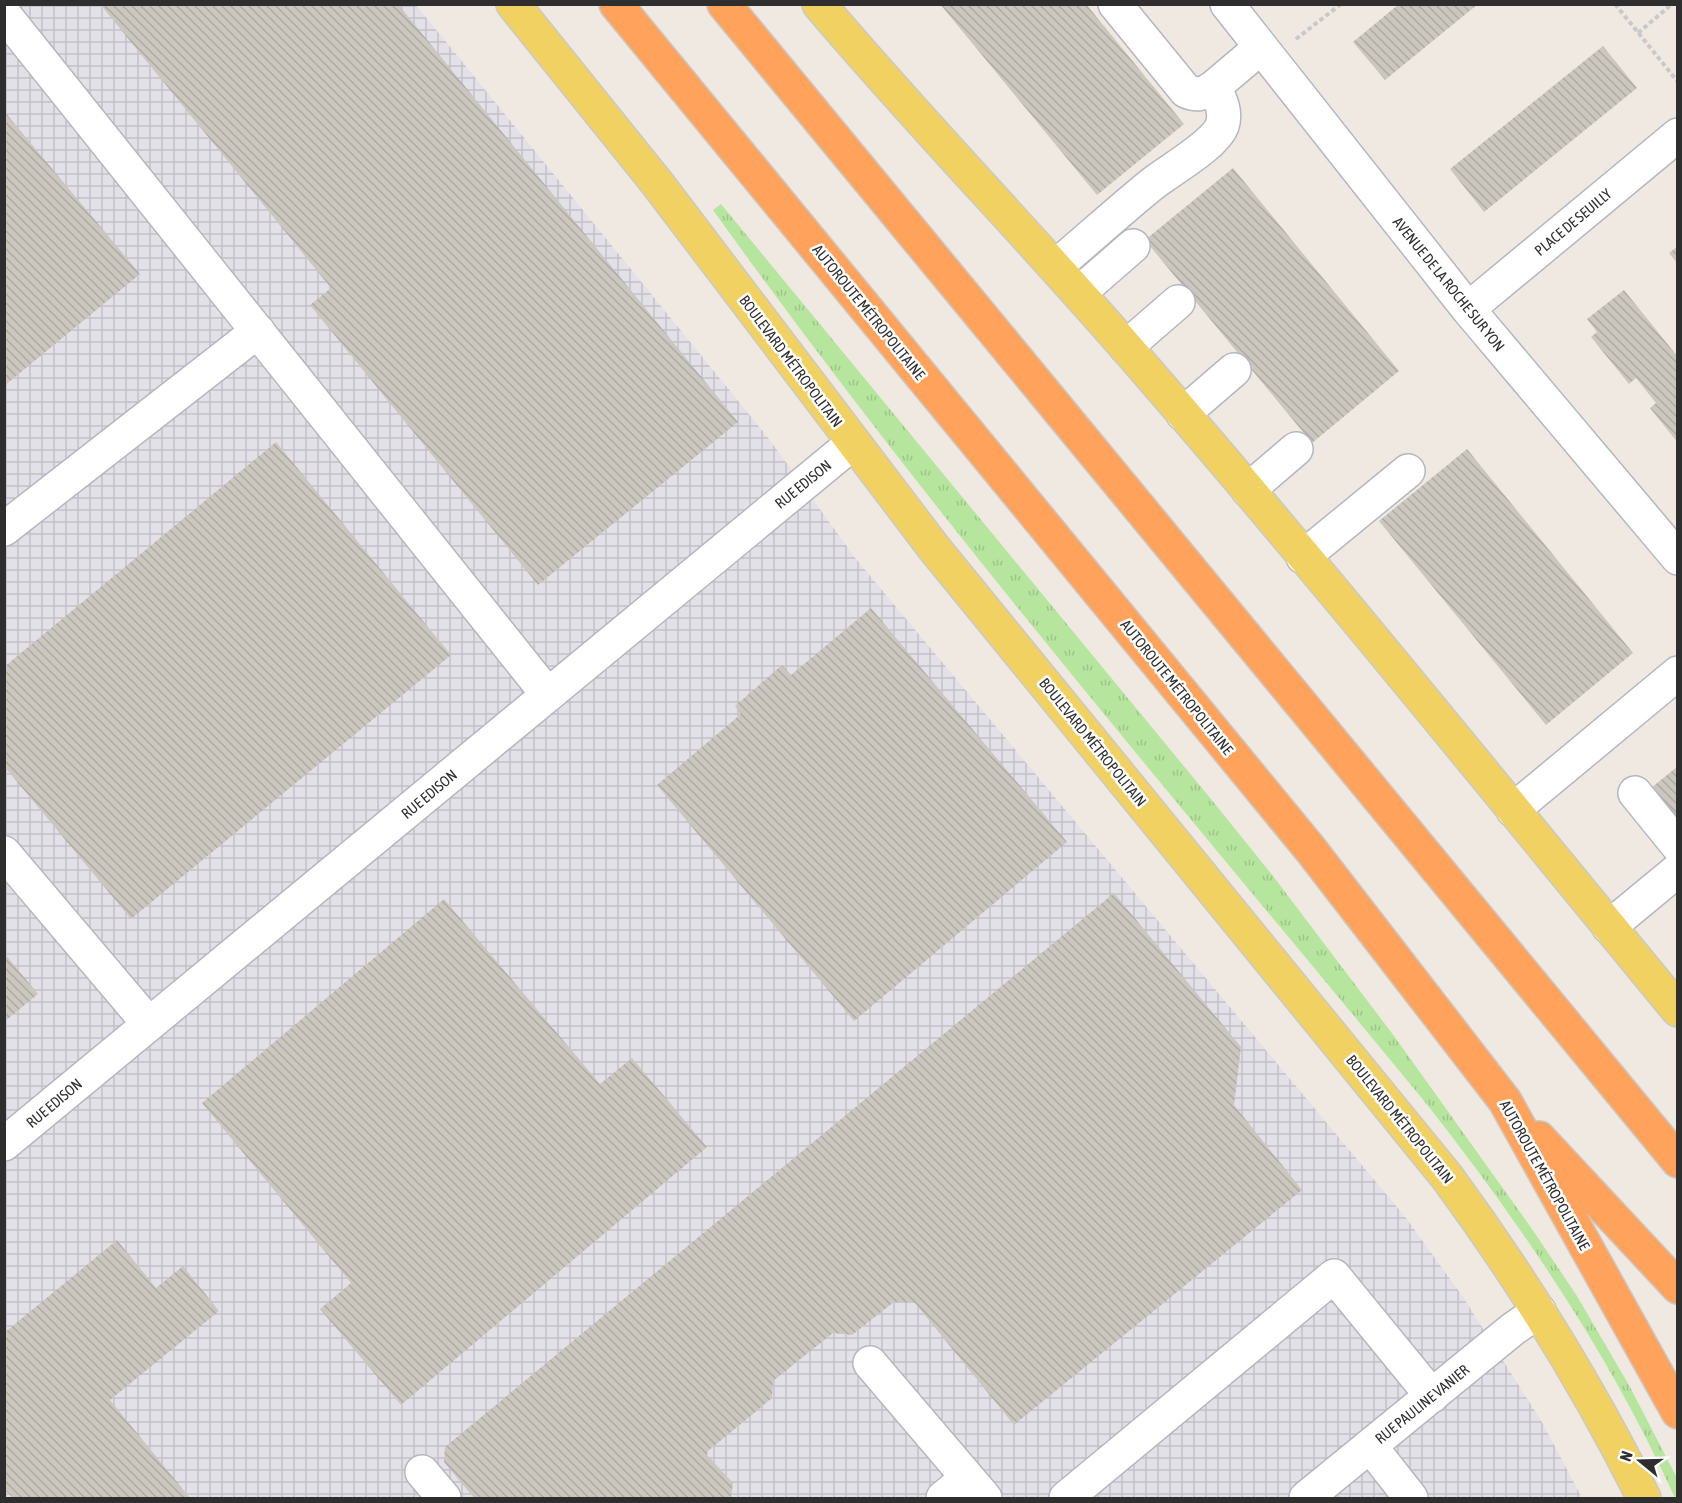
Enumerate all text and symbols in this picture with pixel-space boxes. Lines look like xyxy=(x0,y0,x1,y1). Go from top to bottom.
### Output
street label: PLACE DE SEUILLY xyxy=(1531,185,1615,259)
street label: AVENUE DE LA ROCHE SUR YON xyxy=(1390,214,1508,354)
street label: AUTOROUTE MÉTROPOLITAINE xyxy=(809,241,929,383)
street label: BOULEVARD MÉTROPOLITAIN xyxy=(736,292,846,430)
street label: RUE EDISON xyxy=(771,456,835,512)
street label: AUTOROUTE MÉTROPOLITAINE xyxy=(1117,616,1237,758)
street label: BOULEVARD MÉTROPOLITAIN xyxy=(1036,674,1150,810)
street label: RUE EDISON xyxy=(398,766,460,822)
street label: BOULEVARD MÉTROPOLITAIN xyxy=(1343,1051,1457,1187)
street label: RUE EDISON xyxy=(23,1075,85,1131)
street label: AUTOROUTE MÉTROPOLITAINE xyxy=(1497,1097,1594,1253)
street label: RUE PAULINE VANIER xyxy=(1372,1361,1473,1447)
north arrow xyxy=(1610,1431,1670,1491)
text: N xyxy=(1616,1449,1636,1464)

